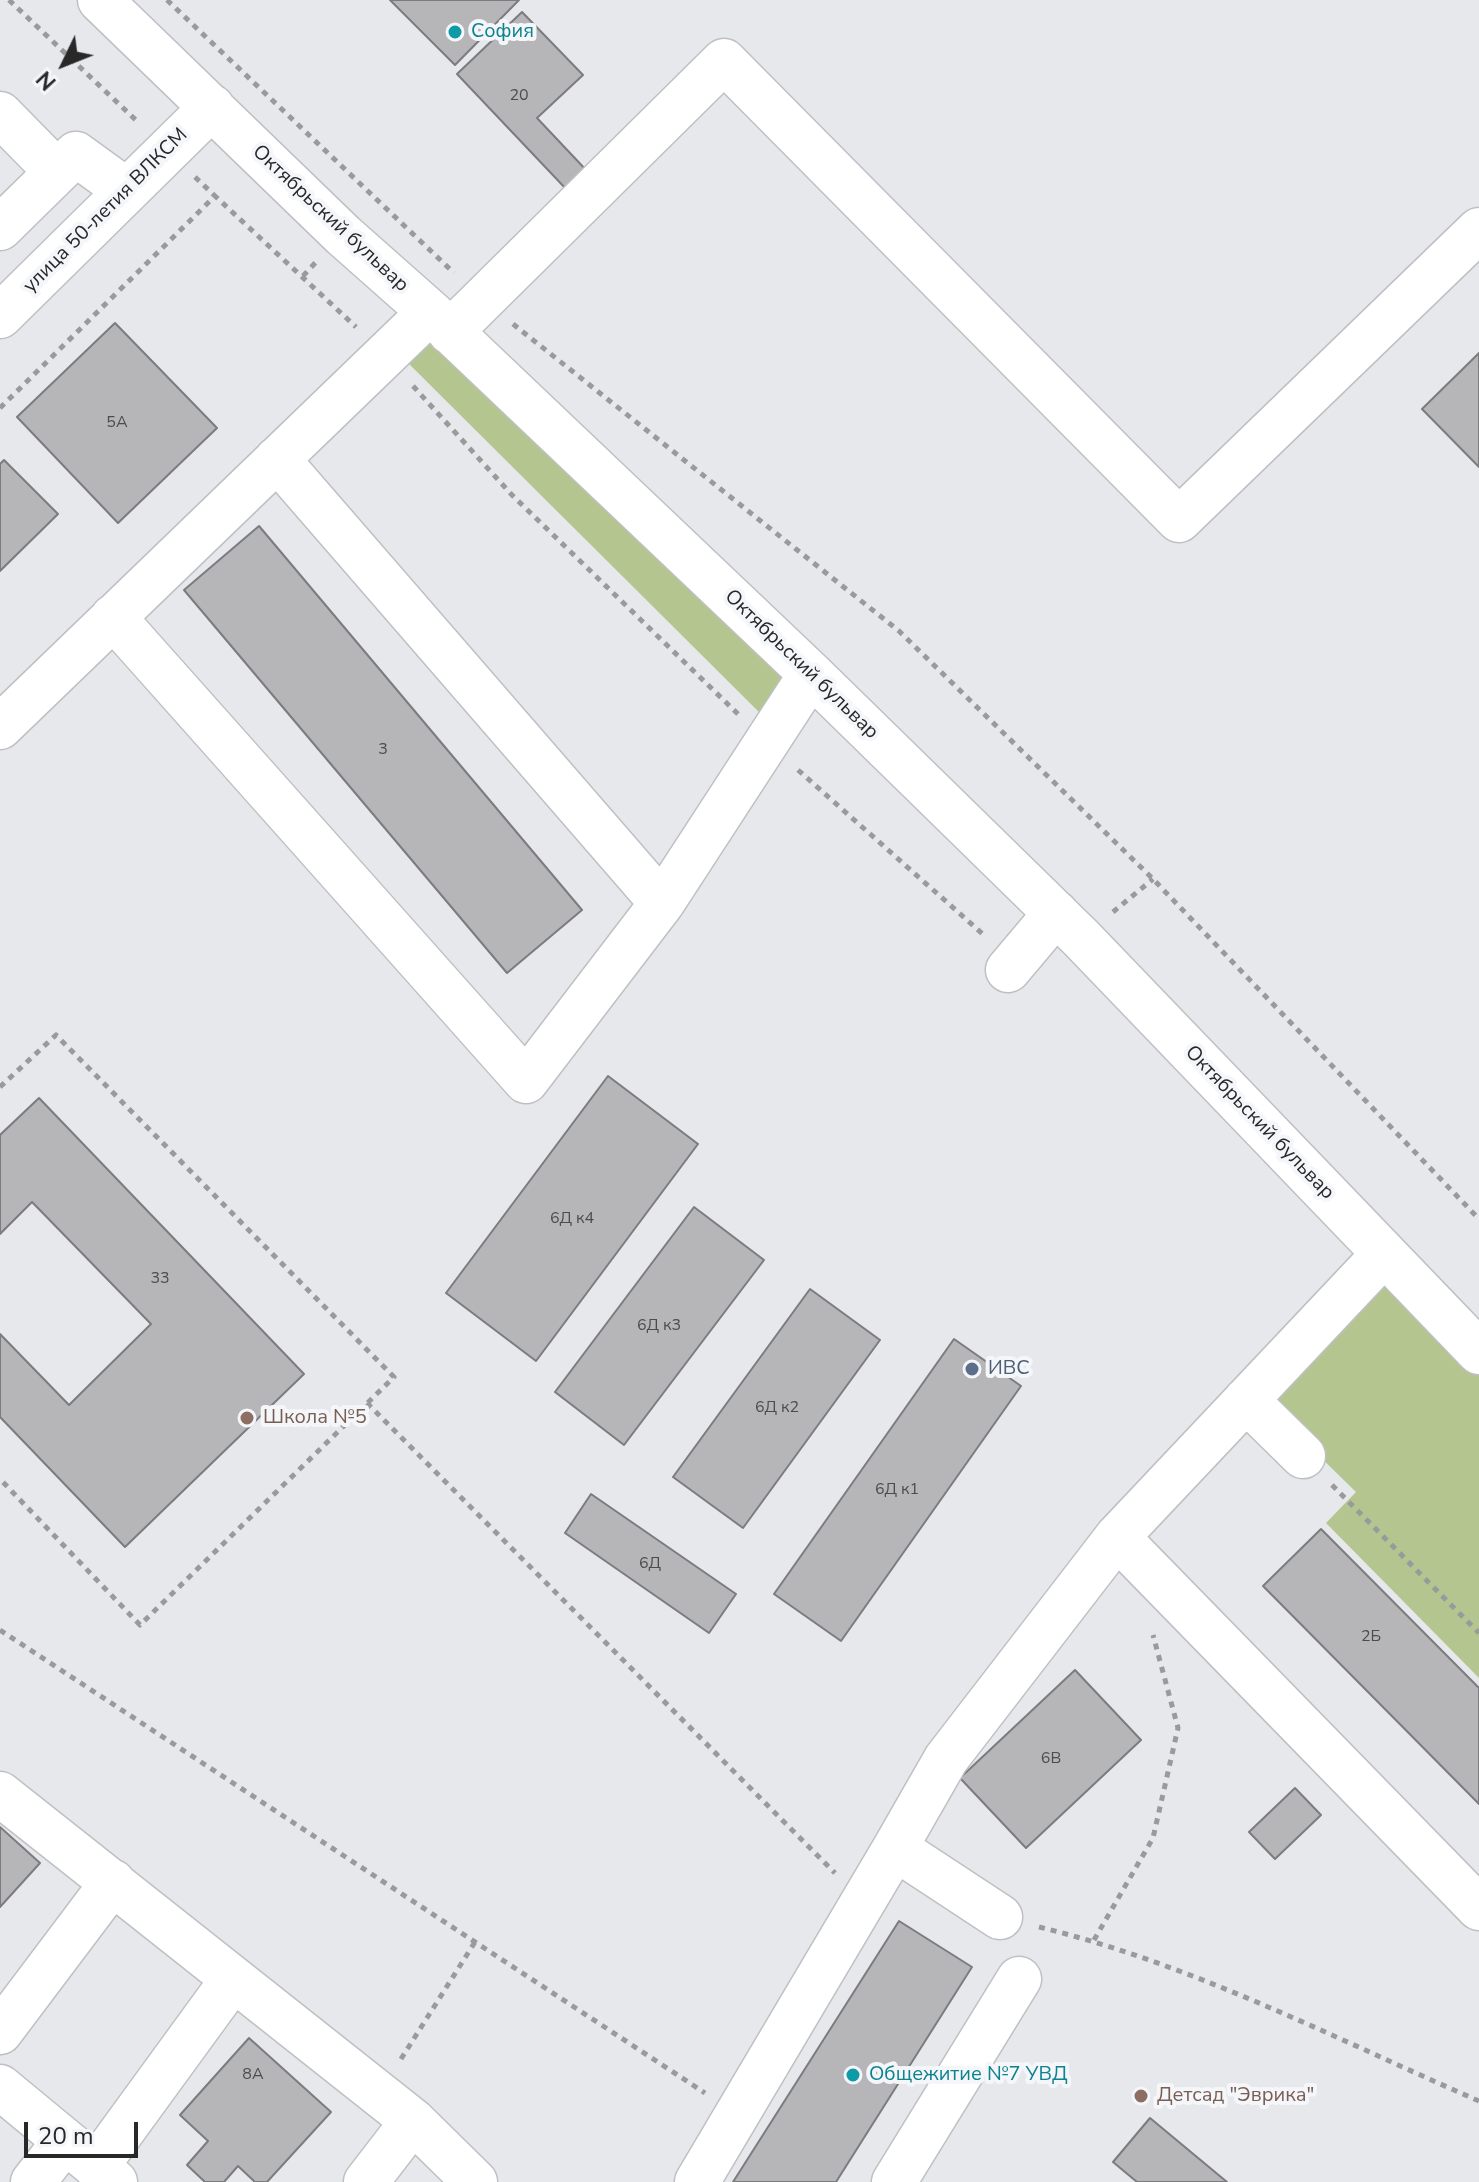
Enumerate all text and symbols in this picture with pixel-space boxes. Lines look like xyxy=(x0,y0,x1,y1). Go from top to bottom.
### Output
place label: София xyxy=(471,20,534,44)
marker: София xyxy=(446,23,464,41)
north arrow xyxy=(24,24,104,104)
text: N xyxy=(30,64,63,97)
house number: 20 xyxy=(509,86,529,106)
street label: улица 50-летия ВЛКСМ xyxy=(19,124,193,298)
street label: Октябрьский бульвар xyxy=(247,140,413,298)
house number: 5А xyxy=(106,413,128,433)
street label: Октябрьский бульвар xyxy=(719,585,883,745)
house number: 3 xyxy=(378,740,388,760)
street label: Октябрьский бульвар xyxy=(1179,1041,1339,1205)
house number: 6Д к4 xyxy=(550,1209,594,1229)
house number: 33 xyxy=(150,1269,170,1289)
house number: 6Д к3 xyxy=(637,1316,681,1336)
place label: ИВС xyxy=(988,1357,1030,1381)
marker: ИВС xyxy=(963,1360,981,1378)
house number: 6Д к2 xyxy=(755,1398,799,1418)
place label: Школа №5 xyxy=(263,1406,367,1430)
marker: Школа №5 xyxy=(238,1409,256,1427)
house number: 6Д к1 xyxy=(875,1480,919,1500)
house number: 6Д xyxy=(639,1554,661,1574)
house number: 2Б xyxy=(1361,1627,1381,1647)
house number: 6В xyxy=(1041,1749,1061,1769)
place label: Общежитие №7 УВД xyxy=(869,2063,1068,2087)
house number: 8А xyxy=(242,2065,264,2085)
marker: Общежитие №7 УВД xyxy=(844,2066,862,2084)
place label: Детсад "Эврика" xyxy=(1157,2084,1314,2108)
marker: Детсад "Эврика" xyxy=(1132,2087,1150,2105)
scale bar xyxy=(28,2106,142,2156)
text: 20 m xyxy=(38,2120,94,2152)

